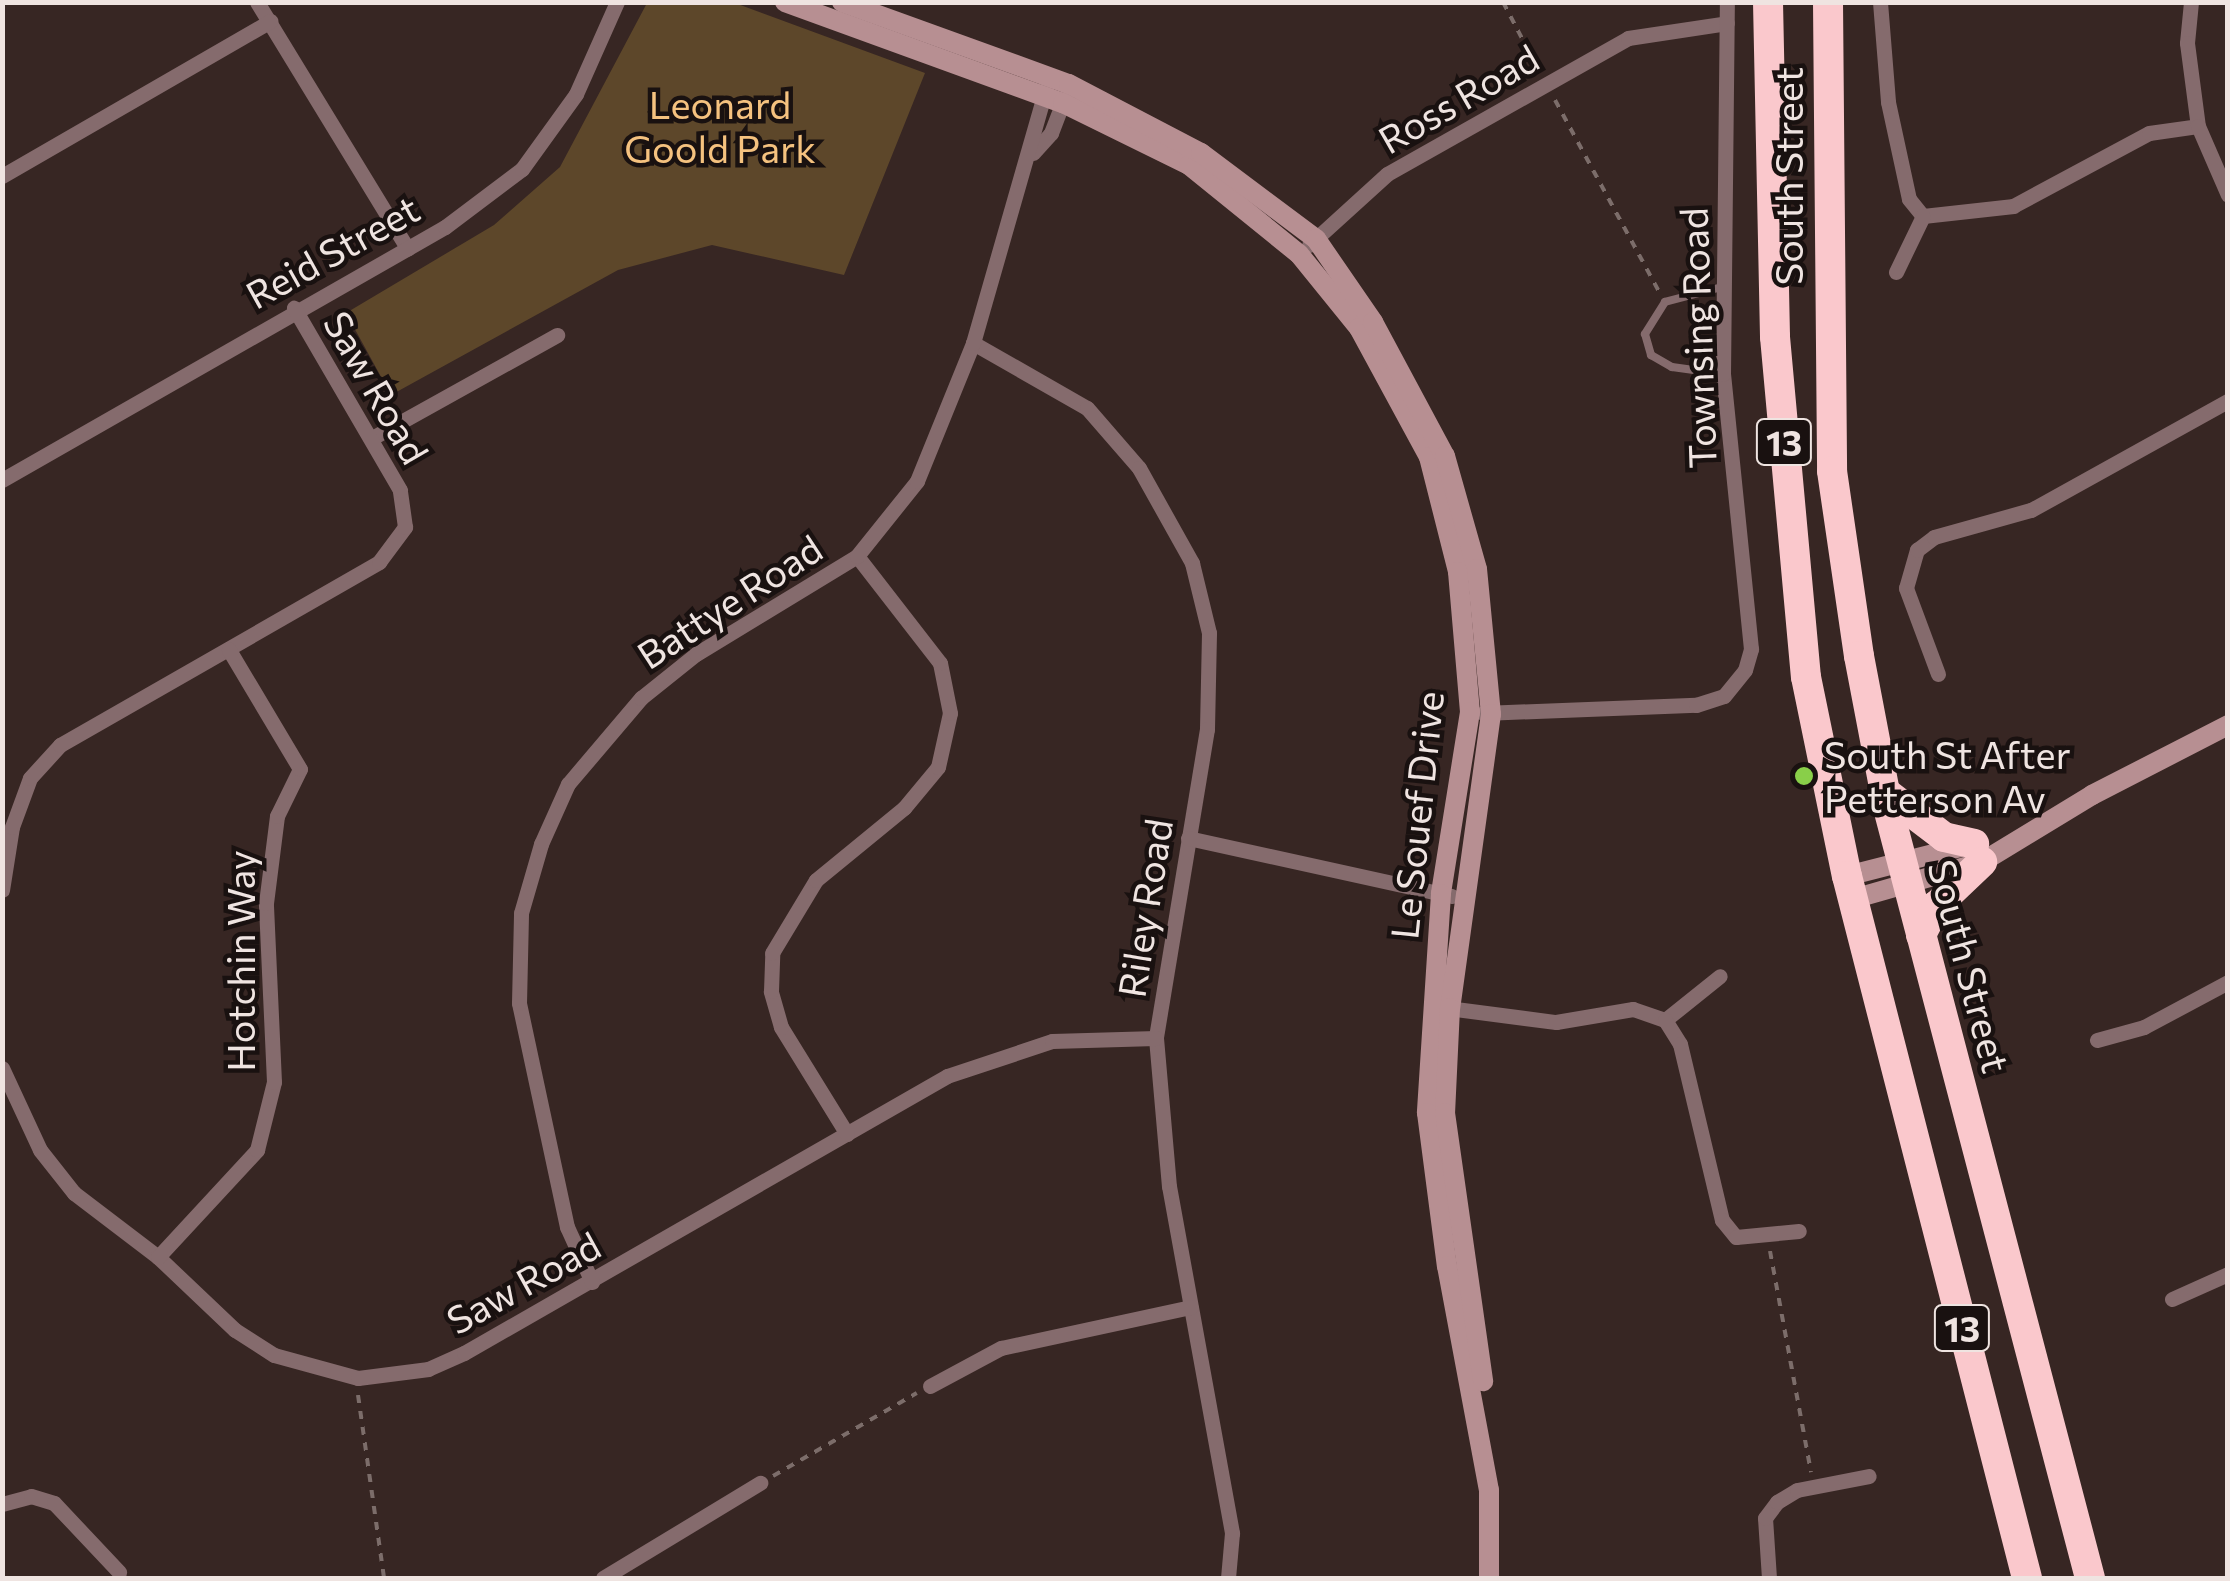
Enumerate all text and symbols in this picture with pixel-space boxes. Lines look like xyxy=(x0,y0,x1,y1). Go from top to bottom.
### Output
street label: Ross Road xyxy=(1370,34,1546,162)
street label: South Street xyxy=(1765,67,1811,285)
park label: Leonard Goold Park xyxy=(624,81,816,170)
street label: Reid Street xyxy=(238,185,426,317)
street label: Townsing Road xyxy=(1670,207,1724,469)
street label: Saw Road xyxy=(315,303,439,471)
road number: 13 xyxy=(1754,412,1814,472)
street label: Battye Road xyxy=(628,525,830,677)
street label: Le Souef Drive xyxy=(1380,689,1452,941)
place label: South St After Petterson Av xyxy=(1824,731,2071,821)
marker: South St After Petterson Av xyxy=(1793,765,1815,787)
street label: Riley Road xyxy=(1107,815,1181,1001)
street label: Hotchin Way xyxy=(217,850,263,1072)
street label: South Street xyxy=(1920,855,2020,1077)
street label: Saw Road xyxy=(438,1221,608,1343)
road number: 13 xyxy=(1932,1298,1992,1358)

